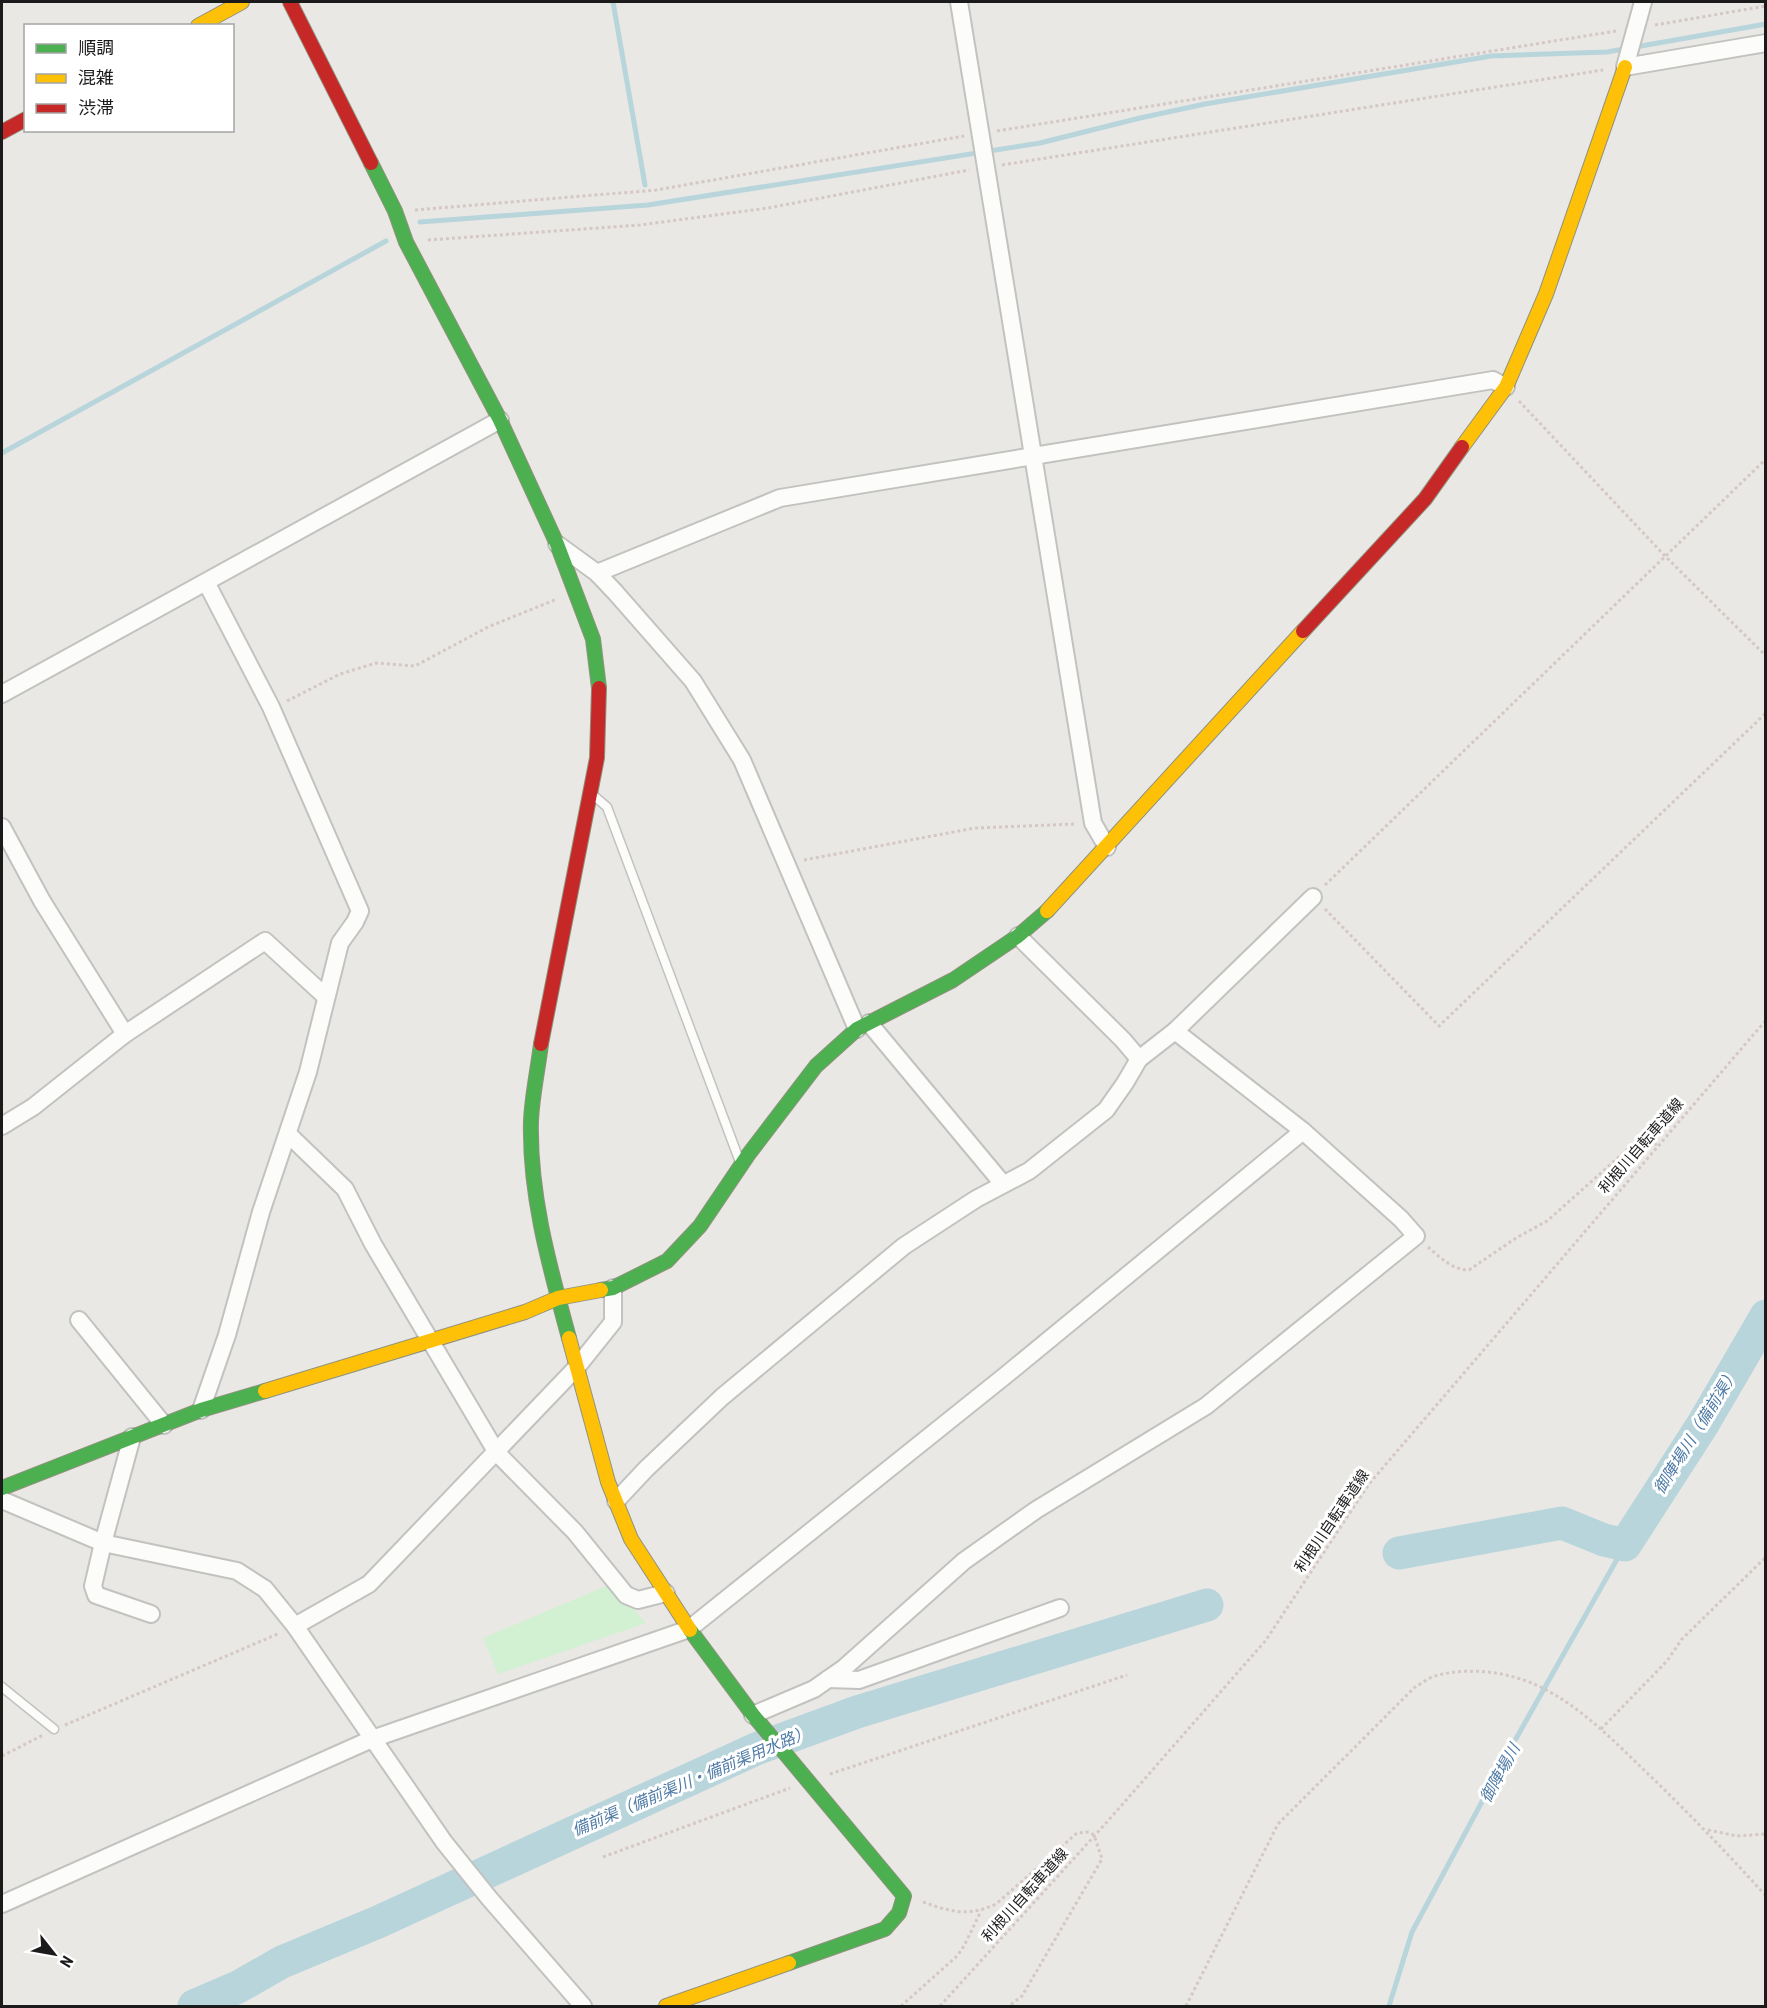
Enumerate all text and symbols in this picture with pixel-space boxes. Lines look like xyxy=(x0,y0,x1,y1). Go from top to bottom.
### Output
legend xyxy=(24,24,234,132)
text: 順調 xyxy=(78,37,114,58)
text: 混雑 xyxy=(78,67,114,88)
text: 渋滞 xyxy=(78,97,114,118)
street label: 利根川自転車道線 xyxy=(1595,1095,1687,1197)
water label: 御陣場川（備前渠） xyxy=(1650,1365,1742,1497)
street label: 利根川自転車道線 xyxy=(1291,1466,1373,1576)
water label: 備前渠（備前渠川・備前渠用水路） xyxy=(569,1722,813,1840)
water label: 御陣場川 xyxy=(1476,1739,1525,1806)
street label: 利根川自転車道線 xyxy=(978,1844,1072,1946)
north arrow xyxy=(24,1924,84,1984)
text: N xyxy=(56,1952,77,1971)

